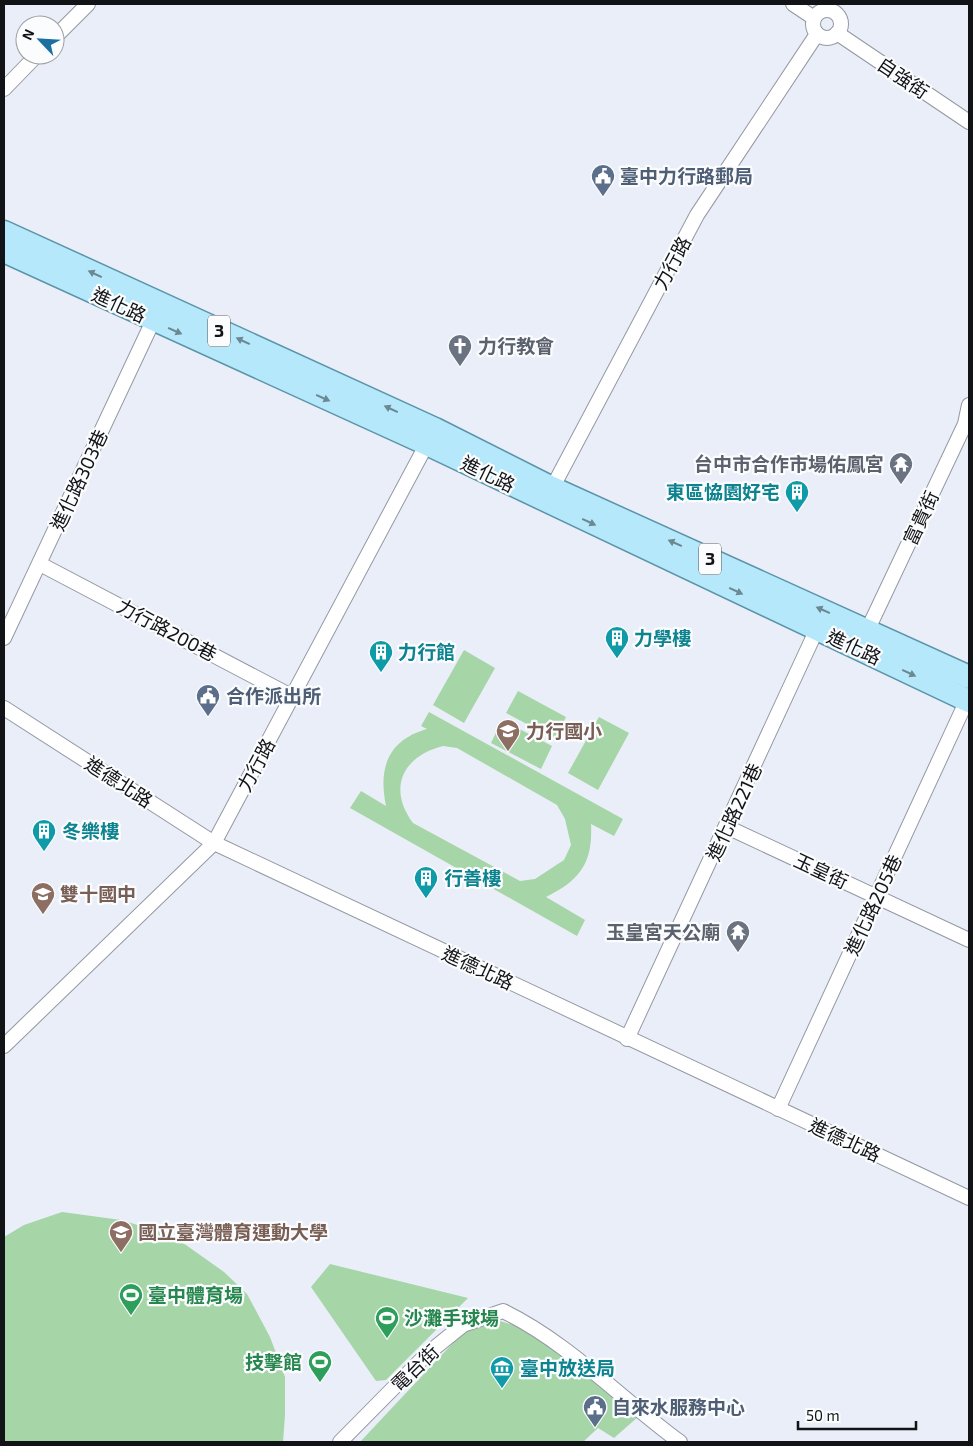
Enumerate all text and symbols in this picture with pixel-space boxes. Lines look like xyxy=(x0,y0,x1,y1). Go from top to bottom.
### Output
north arrow xyxy=(15,15,65,65)
text: N xyxy=(18,26,38,42)
street label: 自強街 xyxy=(873,52,933,103)
public building icon: 臺中力行路郵局 xyxy=(590,163,616,197)
place label: 臺中力行路郵局 xyxy=(620,164,753,187)
street label: 力行路 xyxy=(648,232,695,293)
one-way arrow xyxy=(88,269,102,277)
street label: 進化路 xyxy=(89,282,150,327)
road number: 3 xyxy=(208,316,230,346)
one-way arrow xyxy=(168,327,182,335)
church icon: 力行教會 xyxy=(447,333,473,367)
place label: 力行教會 xyxy=(478,334,554,357)
one-way arrow xyxy=(236,337,250,345)
one-way arrow xyxy=(316,394,330,402)
one-way arrow xyxy=(384,405,398,413)
street label: 進化路303巷 xyxy=(45,426,112,534)
street label: 進化路 xyxy=(458,451,519,496)
temple icon: 台中市合作市場佑鳳宮 xyxy=(888,451,914,485)
place label: 台中市合作市場佑鳳宮 xyxy=(694,452,884,475)
building icon: 東區恊園好宅 xyxy=(784,479,810,513)
place label: 東區恊園好宅 xyxy=(666,480,780,503)
street label: 富貴街 xyxy=(898,487,943,548)
one-way arrow xyxy=(582,519,596,527)
one-way arrow xyxy=(668,539,682,547)
road number: 3 xyxy=(699,544,721,574)
one-way arrow xyxy=(729,588,743,596)
street label: 力行路200巷 xyxy=(113,594,221,665)
one-way arrow xyxy=(816,605,830,613)
street label: 進化路 xyxy=(824,624,885,669)
building icon: 力學樓 xyxy=(604,625,630,659)
place label: 力學樓 xyxy=(634,626,691,649)
building icon: 力行館 xyxy=(368,639,394,673)
place label: 力行館 xyxy=(398,640,455,663)
one-way arrow xyxy=(902,669,916,677)
public building icon: 合作派出所 xyxy=(195,683,221,717)
place label: 合作派出所 xyxy=(226,684,321,707)
school or university icon: 力行國小 xyxy=(495,718,521,752)
place label: 力行國小 xyxy=(526,719,602,742)
street label: 力行路 xyxy=(232,734,279,795)
street label: 進德北路 xyxy=(81,751,157,812)
street label: 進化路221巷 xyxy=(701,759,766,864)
building icon: 冬樂樓 xyxy=(31,818,57,852)
place label: 冬樂樓 xyxy=(62,819,119,842)
street label: 玉皇街 xyxy=(791,848,852,893)
street label: 進化路205巷 xyxy=(839,851,906,959)
building icon: 行善樓 xyxy=(413,865,439,899)
place label: 行善樓 xyxy=(444,866,501,889)
school or university icon: 雙十國中 xyxy=(30,881,56,915)
place label: 雙十國中 xyxy=(60,882,136,905)
temple icon: 玉皇宮天公廟 xyxy=(725,919,751,953)
place label: 玉皇宮天公廟 xyxy=(606,920,720,943)
street label: 進德北路 xyxy=(439,941,518,994)
street label: 進德北路 xyxy=(806,1113,885,1166)
school or university icon: 國立臺灣體育運動大學 xyxy=(108,1219,134,1253)
place label: 國立臺灣體育運動大學 xyxy=(138,1220,328,1243)
sports icon: 臺中體育場 xyxy=(118,1282,144,1316)
place label: 臺中體育場 xyxy=(148,1283,243,1306)
sports icon: 沙灘手球場 xyxy=(374,1305,400,1339)
place label: 沙灘手球場 xyxy=(404,1306,499,1329)
street label: 電台街 xyxy=(386,1340,443,1396)
sports icon: 技擊館 xyxy=(307,1349,333,1383)
place label: 技擊館 xyxy=(245,1350,302,1373)
museum icon: 臺中放送局 xyxy=(489,1355,515,1389)
place label: 臺中放送局 xyxy=(520,1356,615,1379)
public building icon: 自來水服務中心 xyxy=(582,1394,608,1428)
place label: 自來水服務中心 xyxy=(612,1395,745,1418)
scale bar xyxy=(798,1398,916,1430)
text: 50 m xyxy=(806,1406,840,1424)

